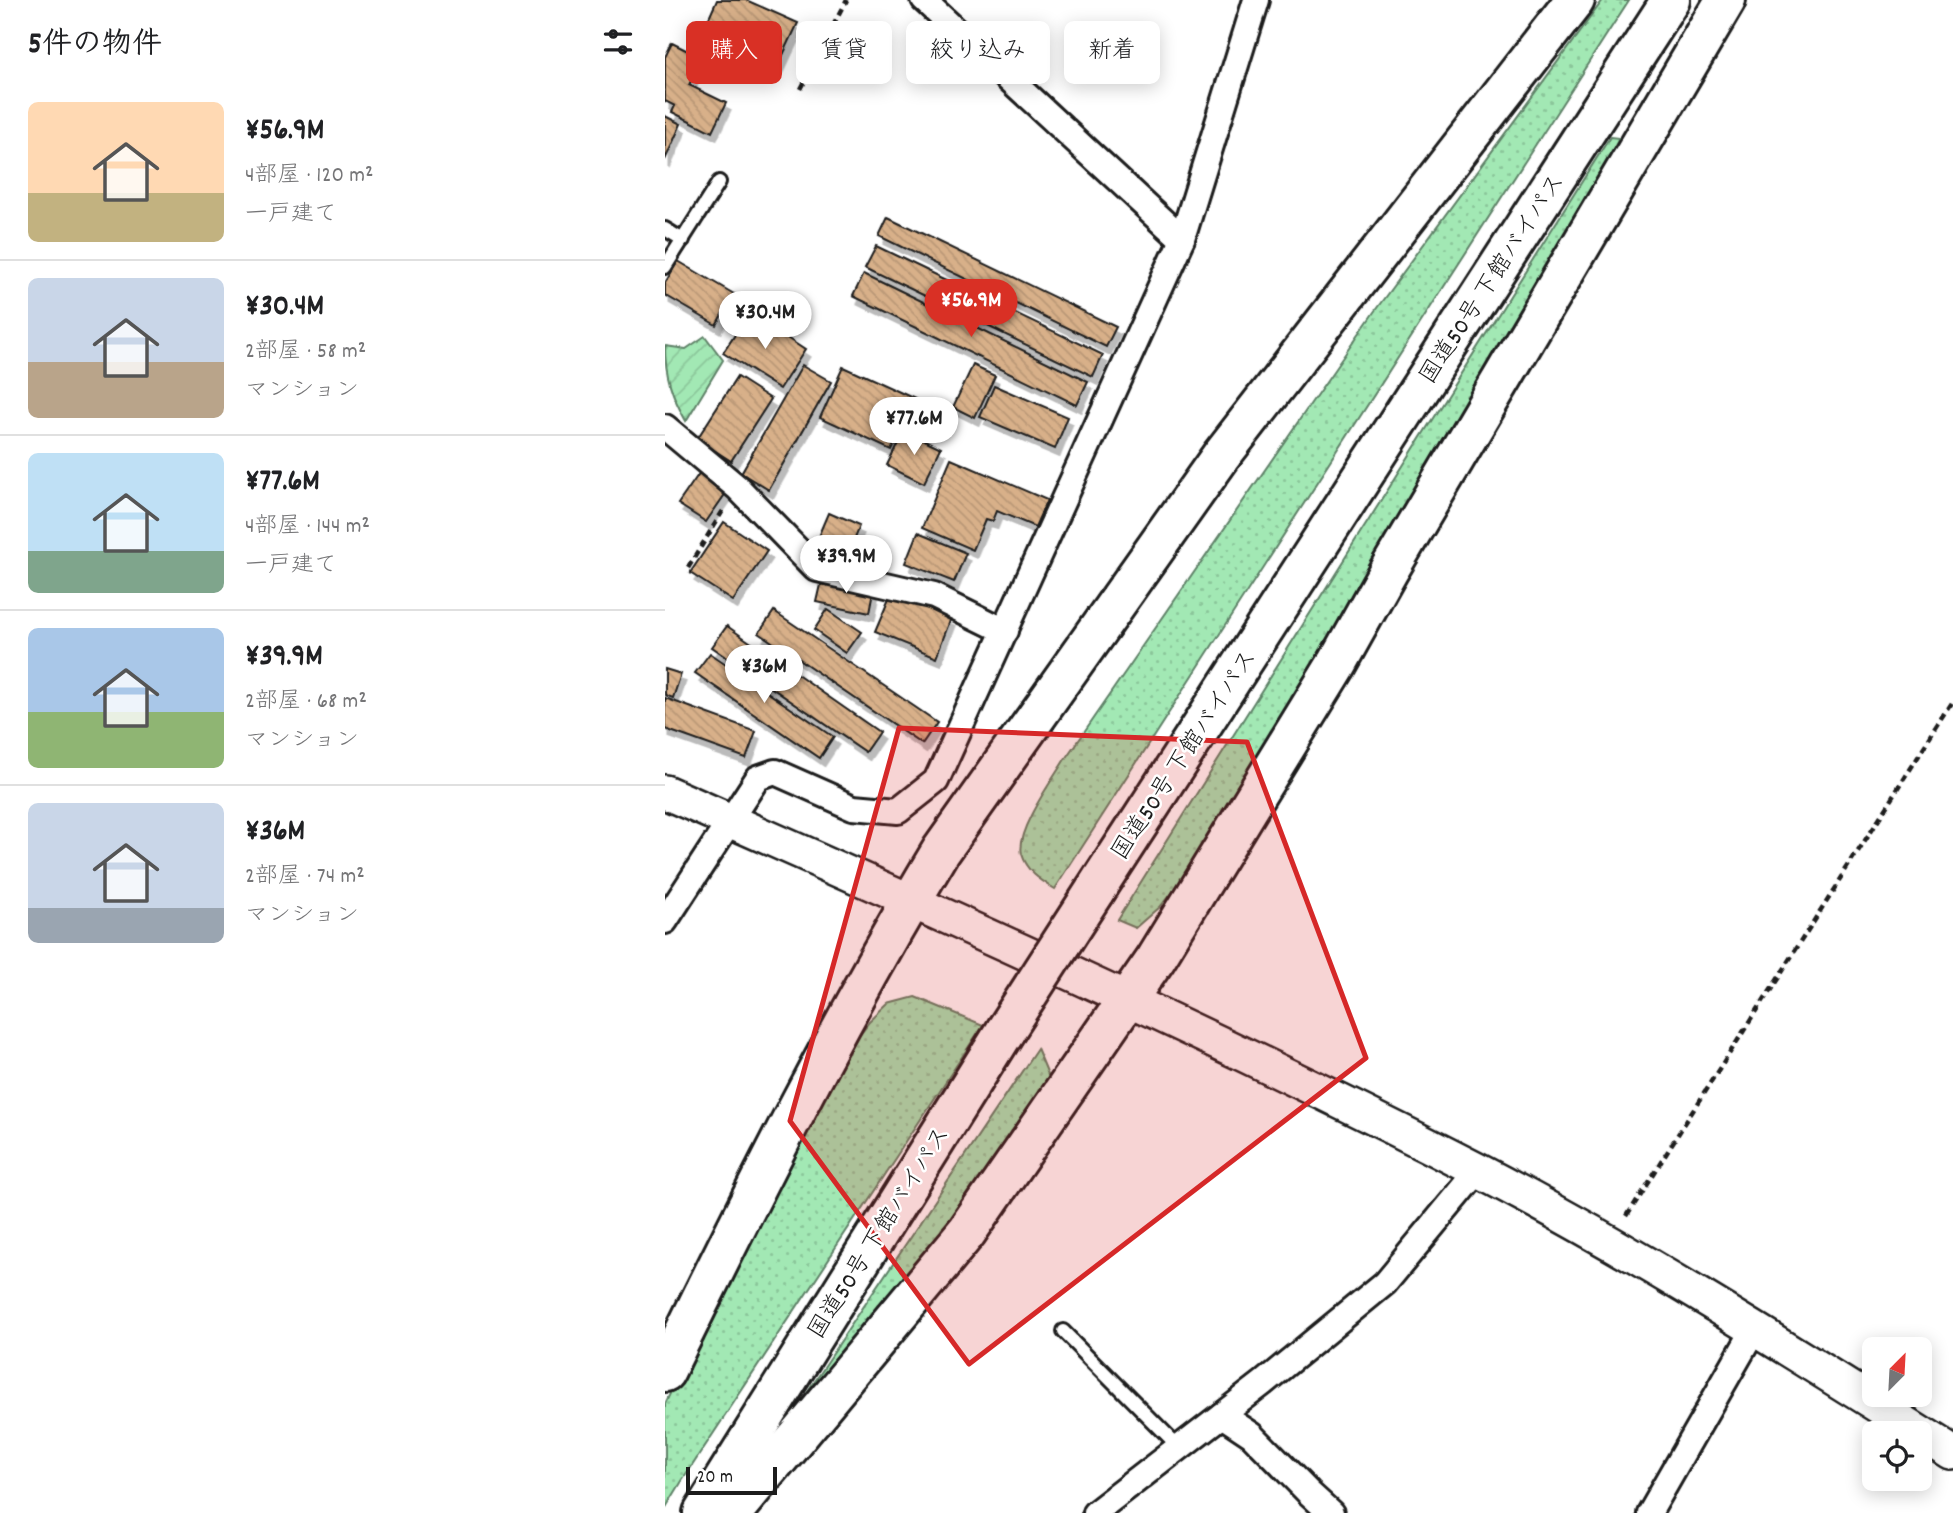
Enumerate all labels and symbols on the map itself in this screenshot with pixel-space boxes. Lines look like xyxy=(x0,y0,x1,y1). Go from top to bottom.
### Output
street label: 国道50号 下館バイパス xyxy=(1412,168,1575,392)
pin: ¥56.9M xyxy=(914,280,1028,339)
pin: ¥30.4M xyxy=(708,292,822,351)
pin: ¥77.6M xyxy=(857,398,971,457)
pin: ¥39.9M xyxy=(789,536,903,595)
street label: 国道50号 下館バイパス xyxy=(1104,644,1267,868)
pin: ¥36M xyxy=(723,646,805,705)
street label: 国道50号 下館バイパス xyxy=(801,1121,960,1347)
north arrow xyxy=(1862,1337,1932,1407)
scale bar xyxy=(686,1464,777,1496)

